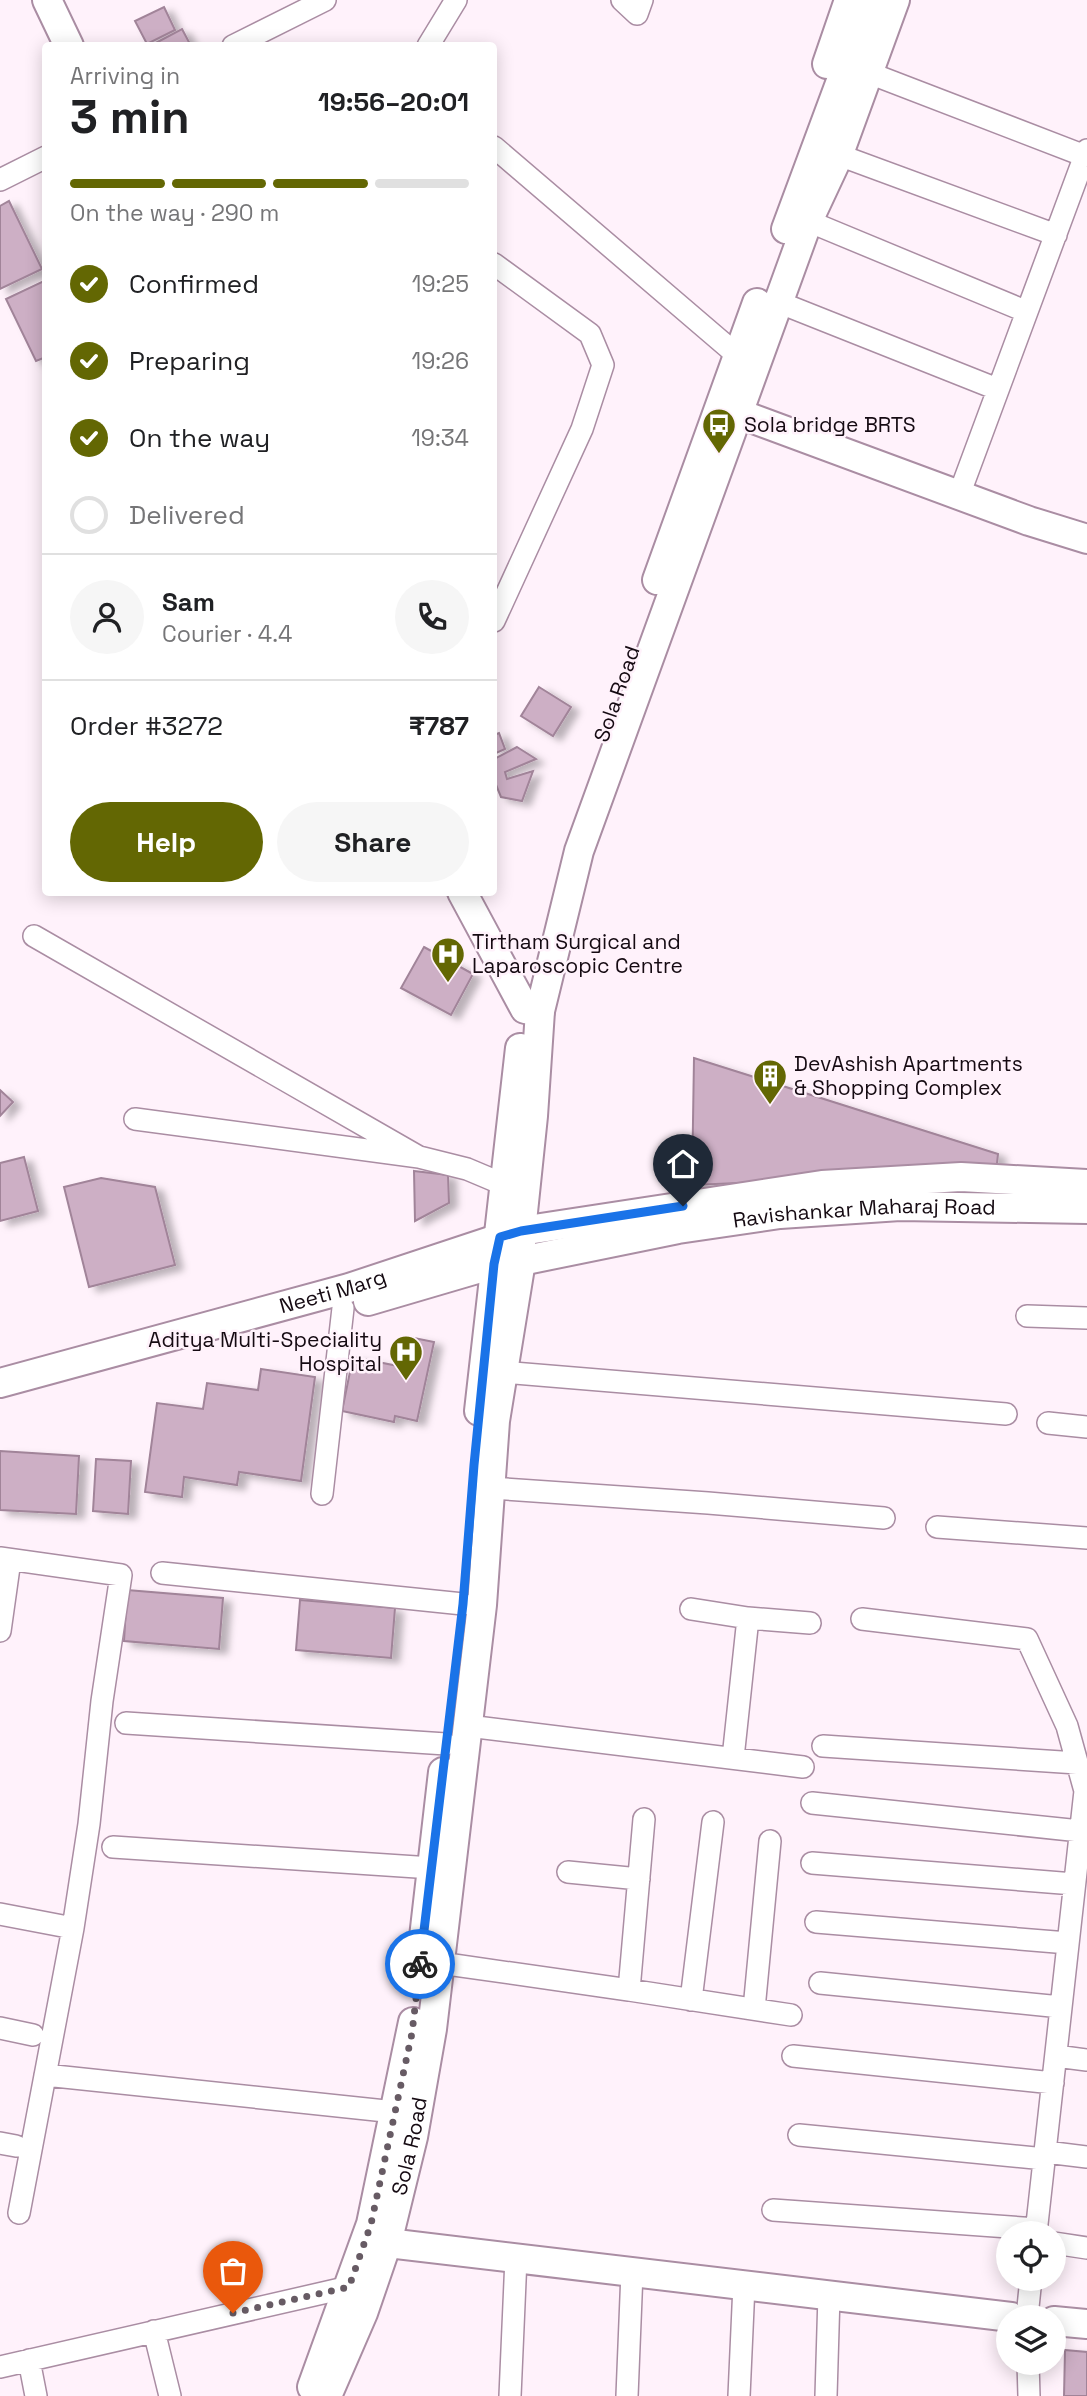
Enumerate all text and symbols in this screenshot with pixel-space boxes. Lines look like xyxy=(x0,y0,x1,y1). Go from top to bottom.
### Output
text: Arriving in xyxy=(70,61,180,91)
text: 19:56–20:01 xyxy=(318,85,469,119)
text: 3 min xyxy=(70,88,190,146)
text: On the way · 290 m xyxy=(70,198,279,228)
icon: check xyxy=(70,265,108,303)
text: Confirmed xyxy=(129,267,259,301)
text: 19:25 xyxy=(412,269,469,299)
icon: check xyxy=(70,342,108,380)
text: Preparing xyxy=(129,344,250,378)
text: 19:26 xyxy=(412,346,469,376)
bus stop icon: Sola bridge BRTS xyxy=(700,406,738,455)
place label: Sola bridge BRTS xyxy=(744,411,916,438)
icon: check xyxy=(70,419,108,457)
text: On the way xyxy=(129,421,270,455)
text: 19:34 xyxy=(411,423,469,453)
text: Delivered xyxy=(129,498,245,532)
button: person xyxy=(70,580,144,654)
button: phone xyxy=(395,580,469,654)
text: Sam xyxy=(162,585,215,619)
text: Courier · 4.4 xyxy=(162,619,292,649)
street label: Sola Road xyxy=(587,642,646,746)
text: Order #3272 xyxy=(70,709,223,743)
text: ₹787 xyxy=(409,709,469,743)
button: Help xyxy=(70,802,263,882)
button: Share xyxy=(277,802,469,882)
place label: Tirtham Surgical and Laparoscopic Centre xyxy=(472,928,683,979)
hospital icon: Tirtham Surgical and Laparoscopic Centre xyxy=(429,935,467,984)
place label: DevAshish Apartments & Shopping Complex xyxy=(794,1050,1023,1101)
building icon: DevAshish Apartments & Shopping Complex xyxy=(751,1057,789,1106)
pin xyxy=(653,1134,713,1206)
icon: home xyxy=(664,1145,702,1183)
street label: Ravishankar Maharaj Road xyxy=(731,1192,996,1234)
street label: Neeti Marg xyxy=(276,1263,389,1319)
place label: Aditya Multi-Speciality Hospital xyxy=(148,1326,382,1377)
hospital icon: Aditya Multi-Speciality Hospital xyxy=(387,1333,425,1382)
courier xyxy=(385,1929,455,1999)
icon: bike xyxy=(401,1945,439,1983)
street label: Sola Road xyxy=(385,2095,433,2198)
map controls xyxy=(996,2221,1066,2375)
button: locate xyxy=(996,2221,1066,2291)
pin xyxy=(203,2241,263,2313)
icon: bag xyxy=(214,2252,252,2290)
button: layers xyxy=(996,2305,1066,2375)

